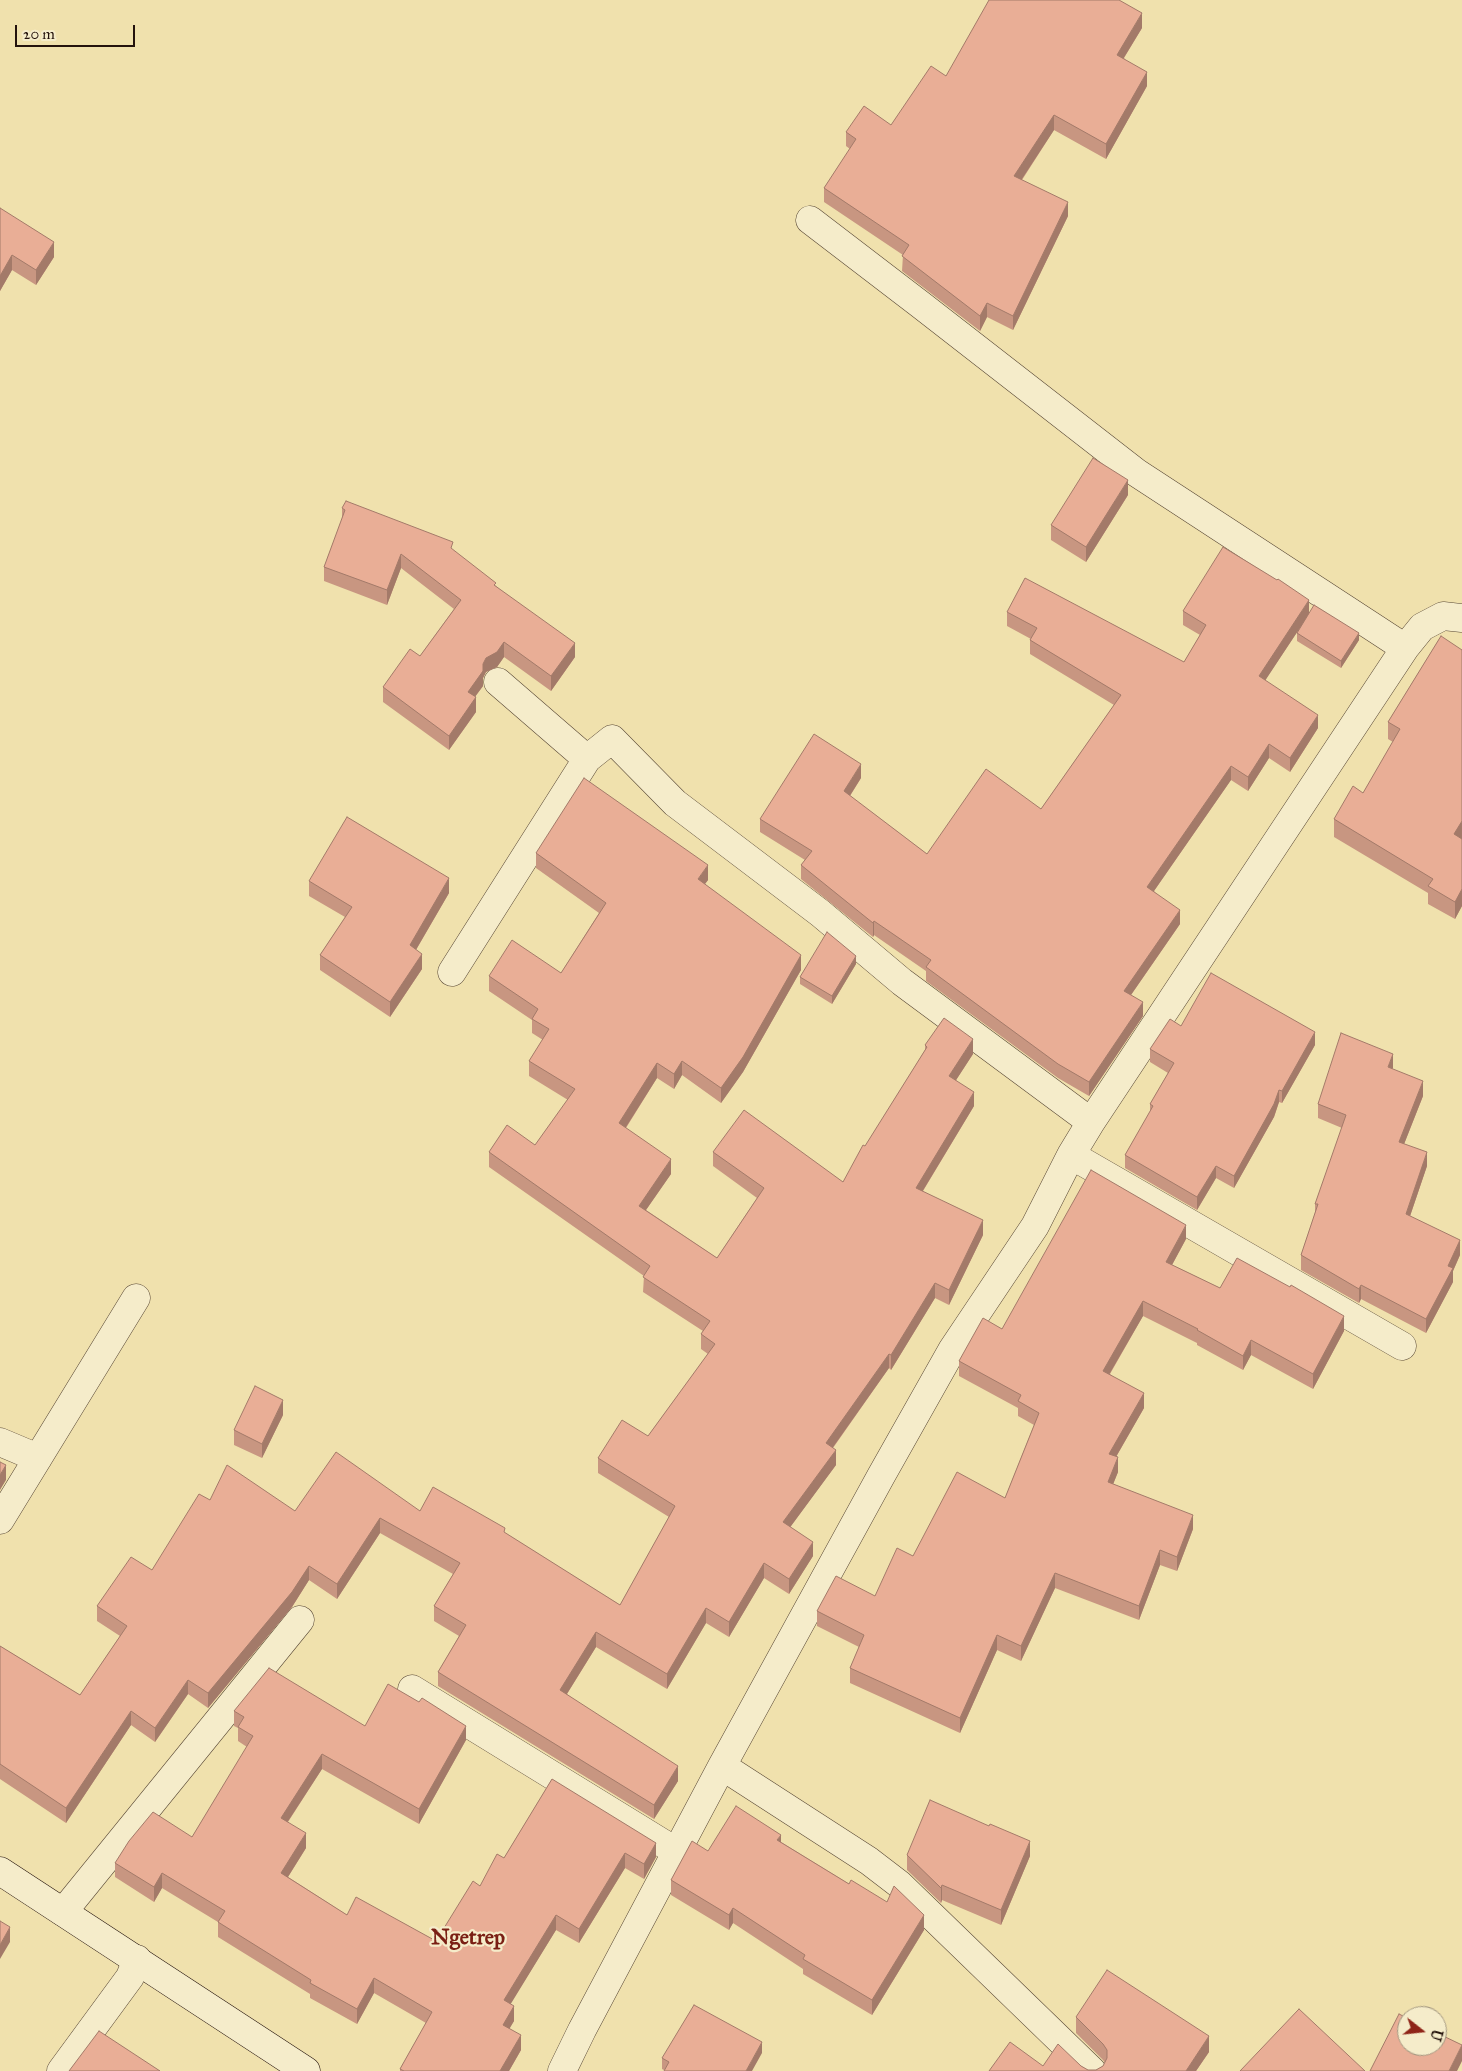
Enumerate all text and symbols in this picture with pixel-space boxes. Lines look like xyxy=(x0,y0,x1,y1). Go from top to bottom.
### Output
scale bar xyxy=(18,15,138,47)
text: 20 m xyxy=(23,25,55,43)
district label: Ngetrep xyxy=(431,1926,505,1952)
north arrow xyxy=(1397,2006,1447,2056)
text: U xyxy=(1426,2027,1446,2043)

